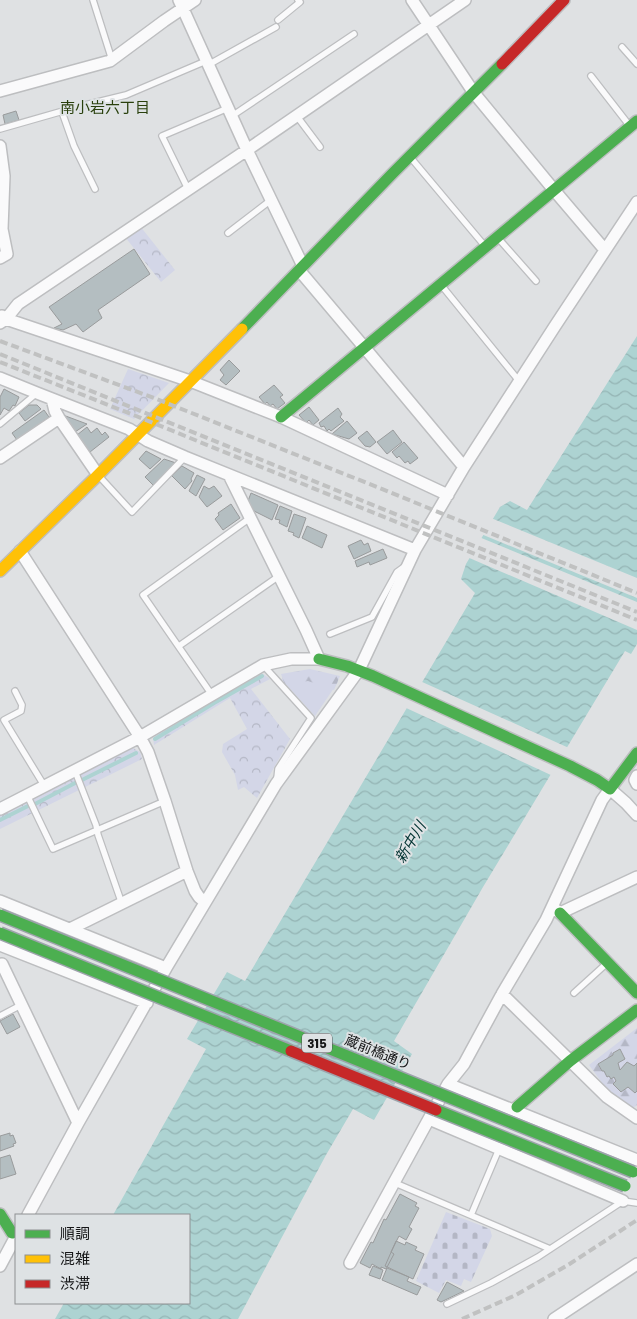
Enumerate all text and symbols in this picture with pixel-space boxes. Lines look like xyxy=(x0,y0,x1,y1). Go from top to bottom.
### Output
district label: 南小岩六丁目 xyxy=(60,97,150,118)
water label: 新中川 xyxy=(389,816,432,867)
street label: 蔵前橋通り xyxy=(342,1030,414,1074)
road number: 315 xyxy=(302,1034,332,1052)
legend xyxy=(15,1214,190,1304)
text: 順調 xyxy=(60,1223,90,1244)
text: 混雑 xyxy=(60,1248,90,1269)
text: 渋滞 xyxy=(60,1273,90,1294)

